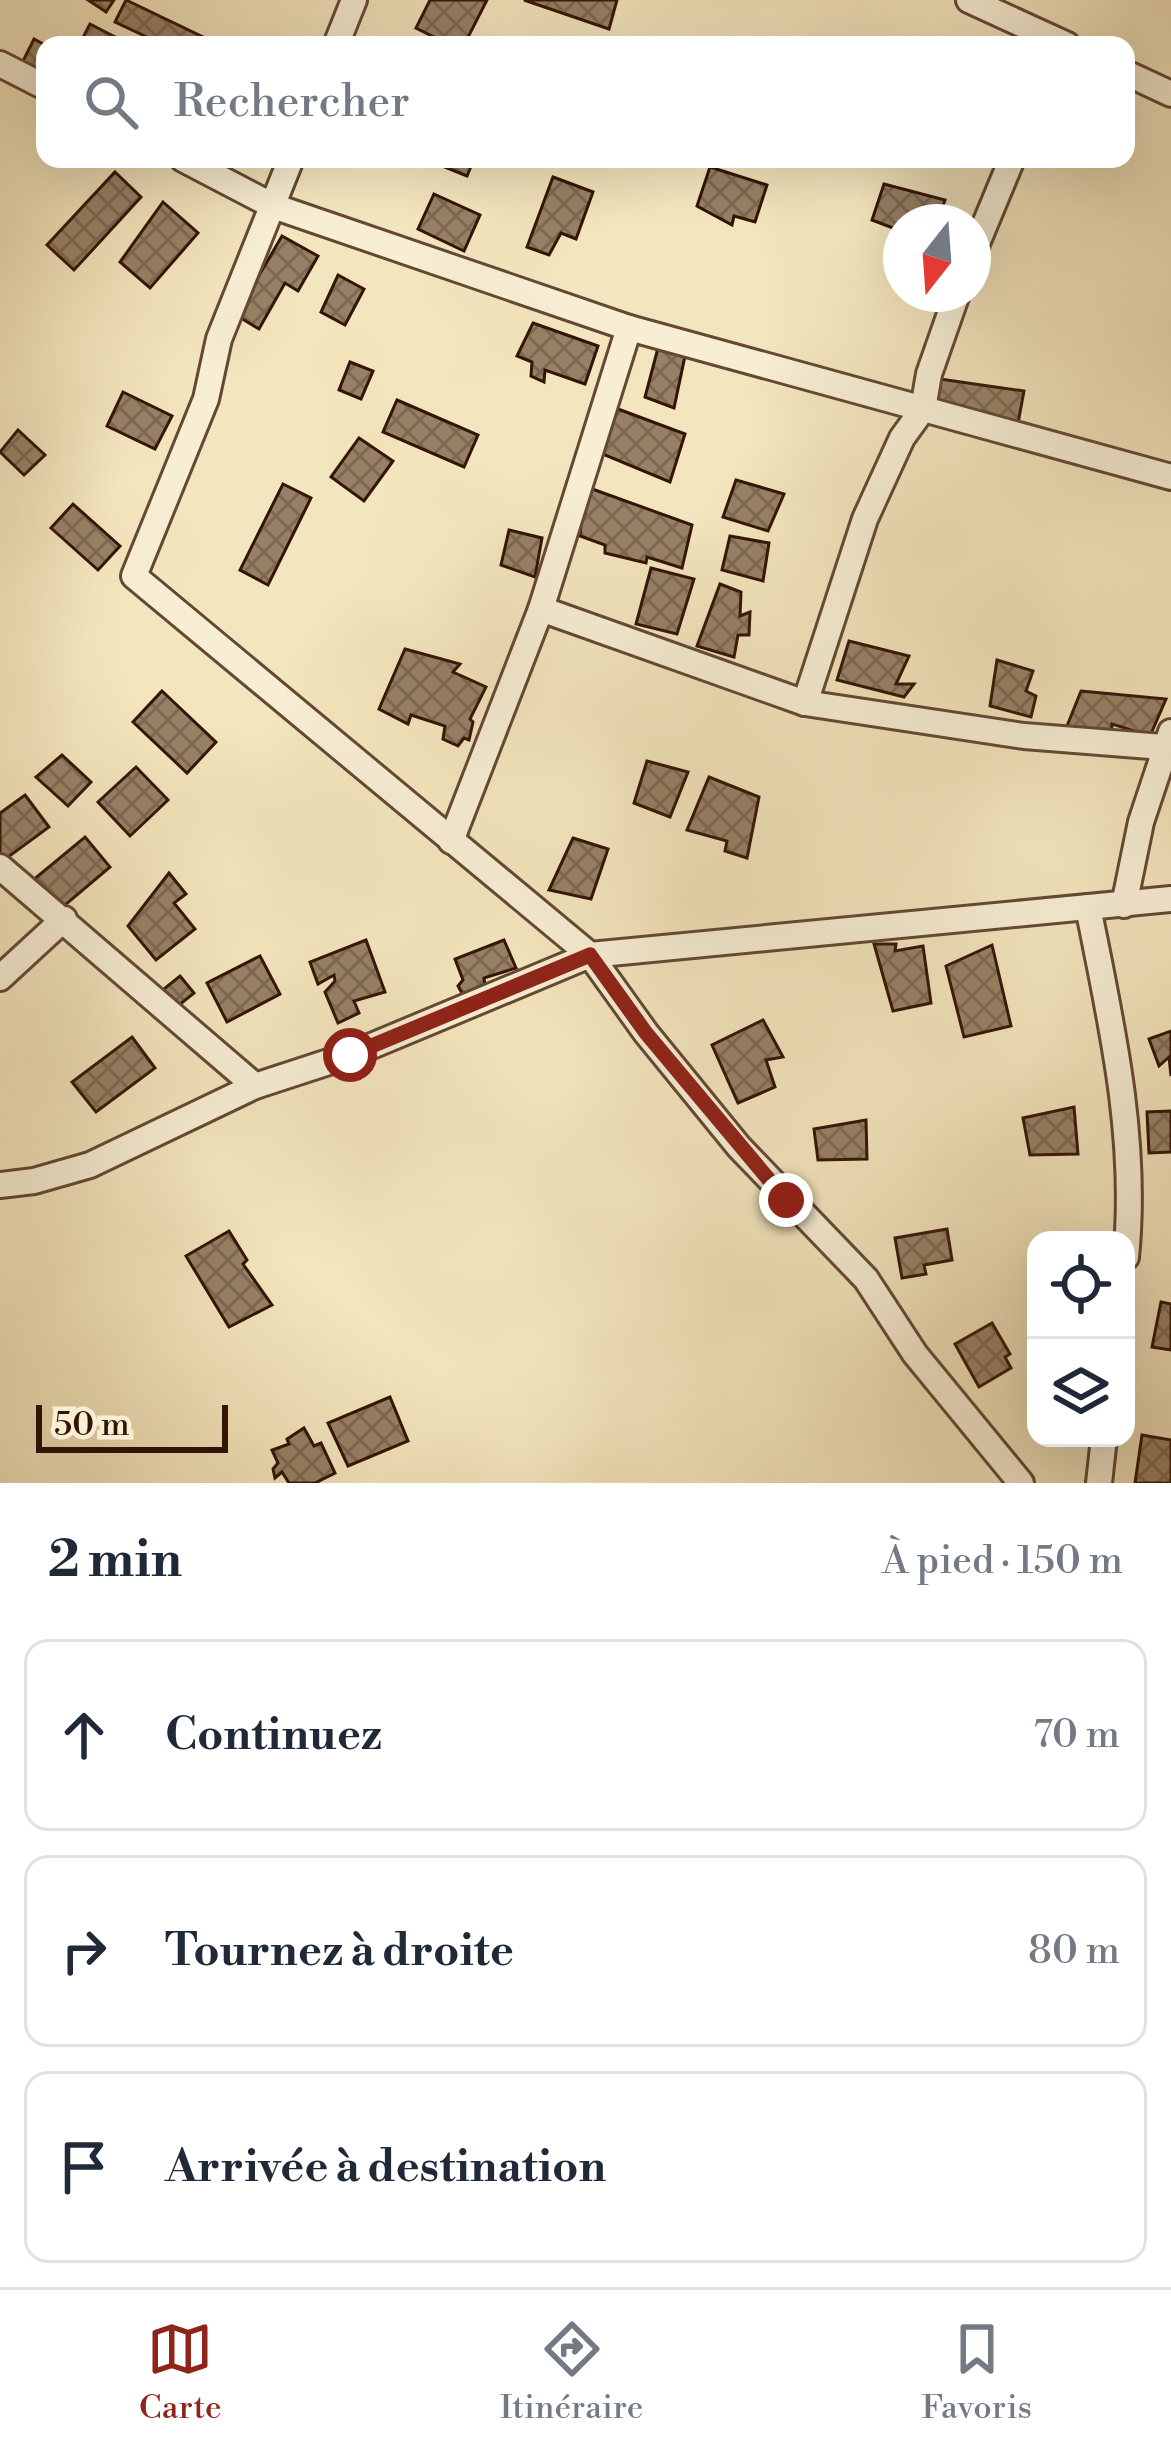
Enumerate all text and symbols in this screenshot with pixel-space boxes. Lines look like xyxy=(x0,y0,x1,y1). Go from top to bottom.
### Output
search box xyxy=(36,36,1135,168)
icon: search xyxy=(78,69,144,135)
text: Rechercher xyxy=(174,74,410,131)
north arrow xyxy=(883,204,991,312)
route start xyxy=(323,1028,377,1082)
route end xyxy=(759,1173,813,1227)
map controls xyxy=(1027,1231,1135,1447)
button: locate xyxy=(1027,1231,1135,1339)
button: layers xyxy=(1027,1339,1135,1447)
scale bar xyxy=(36,1399,228,1452)
text: 50 m xyxy=(54,1405,130,1446)
text: 2 min xyxy=(48,1529,182,1593)
text: À pied · 150 m xyxy=(882,1537,1123,1586)
icon: ahead xyxy=(51,1702,117,1768)
text: Continuez xyxy=(165,1707,382,1764)
text: 70 m xyxy=(1033,1711,1120,1760)
icon: right xyxy=(51,1918,117,1984)
text: Tournez à droite xyxy=(165,1923,514,1980)
text: 80 m xyxy=(1028,1927,1120,1976)
icon: arrive xyxy=(51,2134,117,2200)
text: Arrivée à destination xyxy=(165,2139,606,2196)
tab: Carte xyxy=(139,2316,222,2429)
tab: Itinéraire xyxy=(500,2316,643,2429)
tab: Favoris xyxy=(922,2316,1032,2429)

